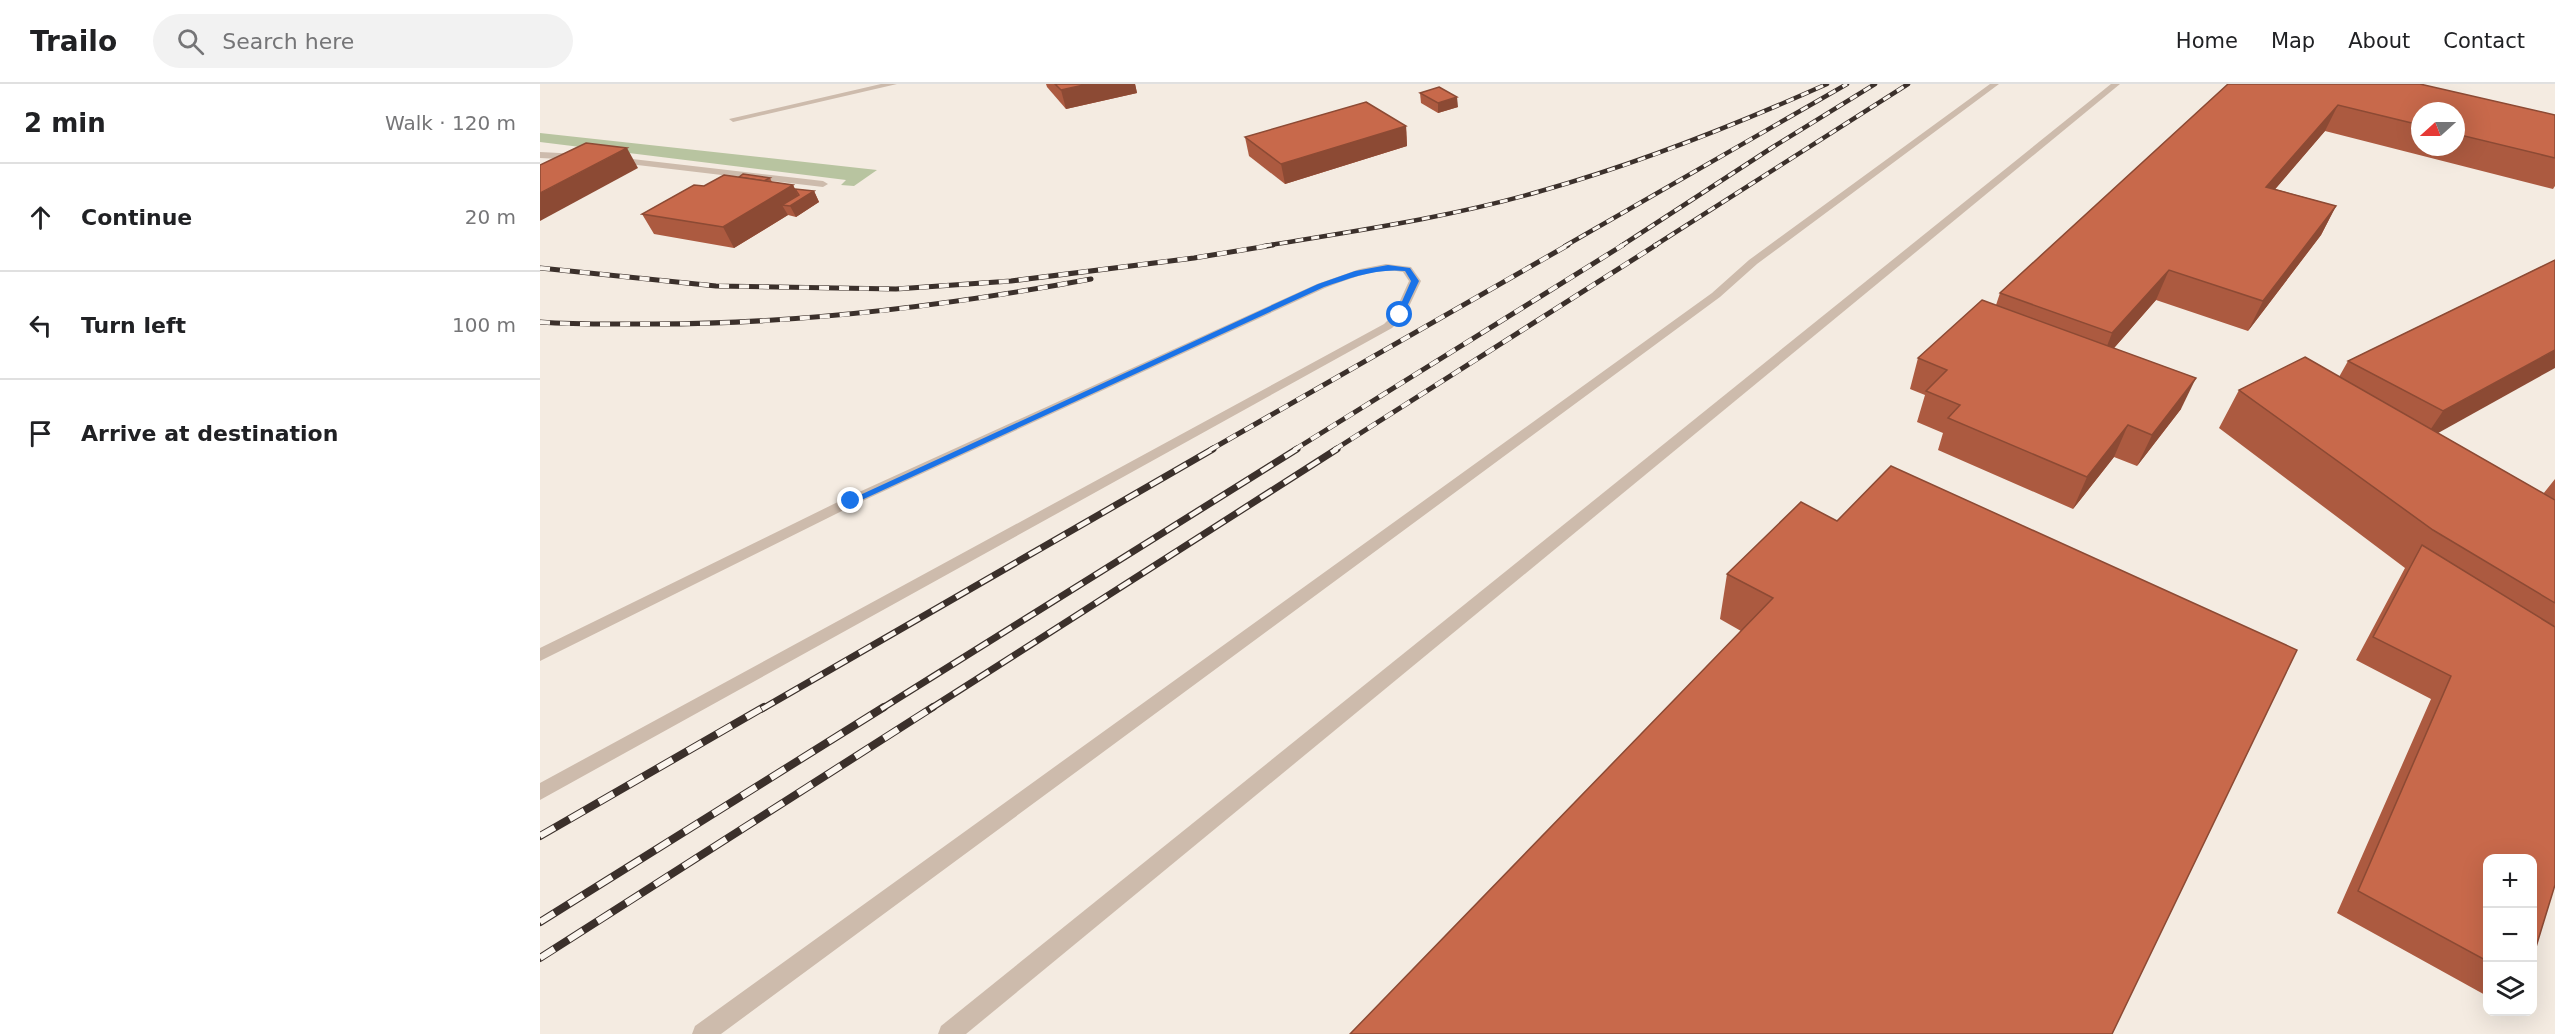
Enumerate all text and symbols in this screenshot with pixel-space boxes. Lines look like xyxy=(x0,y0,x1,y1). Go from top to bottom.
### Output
search box xyxy=(153,14,573,68)
text: Trailo xyxy=(30,25,117,58)
icon: search xyxy=(174,25,207,58)
text: Search here xyxy=(222,29,354,54)
text: Home xyxy=(2176,29,2238,53)
text: Map xyxy=(2271,29,2315,53)
text: About xyxy=(2348,29,2410,53)
text: Contact xyxy=(2443,29,2525,53)
north arrow xyxy=(2411,102,2465,156)
text: 2 min xyxy=(24,108,106,138)
text: Walk · 120 m xyxy=(385,111,516,135)
icon: ahead xyxy=(24,201,57,234)
text: Continue xyxy=(81,205,192,230)
text: 20 m xyxy=(465,205,516,229)
route start xyxy=(1386,301,1412,327)
icon: left xyxy=(24,309,57,342)
text: Turn left xyxy=(81,313,186,338)
text: 100 m xyxy=(452,313,516,337)
icon: arrive xyxy=(24,417,57,450)
text: Arrive at destination xyxy=(81,421,338,446)
route end xyxy=(837,487,863,513)
map controls xyxy=(2483,854,2537,1016)
button: + xyxy=(2483,854,2537,908)
button: − xyxy=(2483,908,2537,962)
button: layers xyxy=(2483,962,2537,1016)

